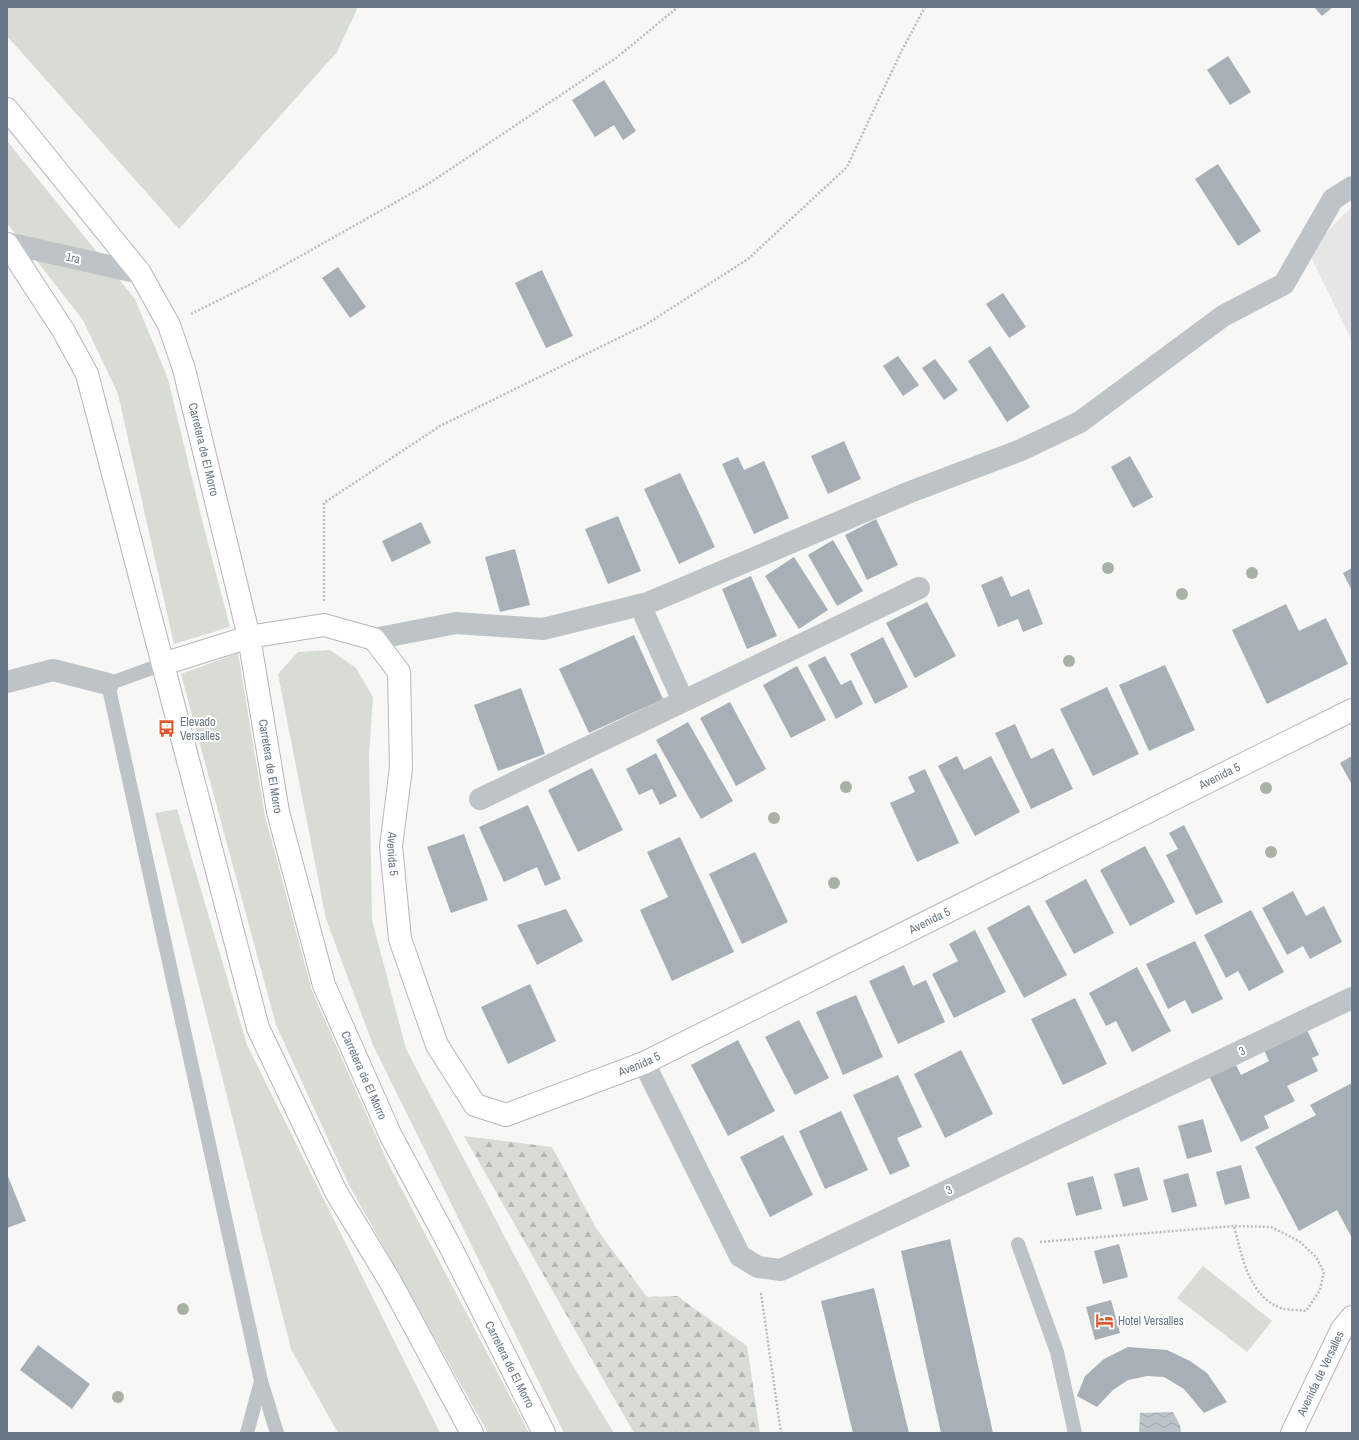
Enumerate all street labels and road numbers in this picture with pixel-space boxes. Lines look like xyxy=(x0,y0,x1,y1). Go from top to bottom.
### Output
street label: 1ra xyxy=(64,249,82,268)
street label: Carretera de El Morro xyxy=(185,401,223,498)
street label: Carretera de El Morro xyxy=(255,718,286,815)
street label: Avenida 5 xyxy=(1195,759,1243,794)
street label: Avenida 5 xyxy=(383,830,402,877)
street label: Avenida 5 xyxy=(905,903,953,938)
street label: Carretera de El Morro xyxy=(337,1028,391,1122)
street label: 3 xyxy=(1236,1043,1248,1059)
street label: Avenida 5 xyxy=(615,1048,663,1080)
street label: 3 xyxy=(943,1182,955,1198)
street label: Carretera de El Morro xyxy=(481,1318,538,1411)
street label: Avenida de Versalles xyxy=(1293,1328,1348,1420)

